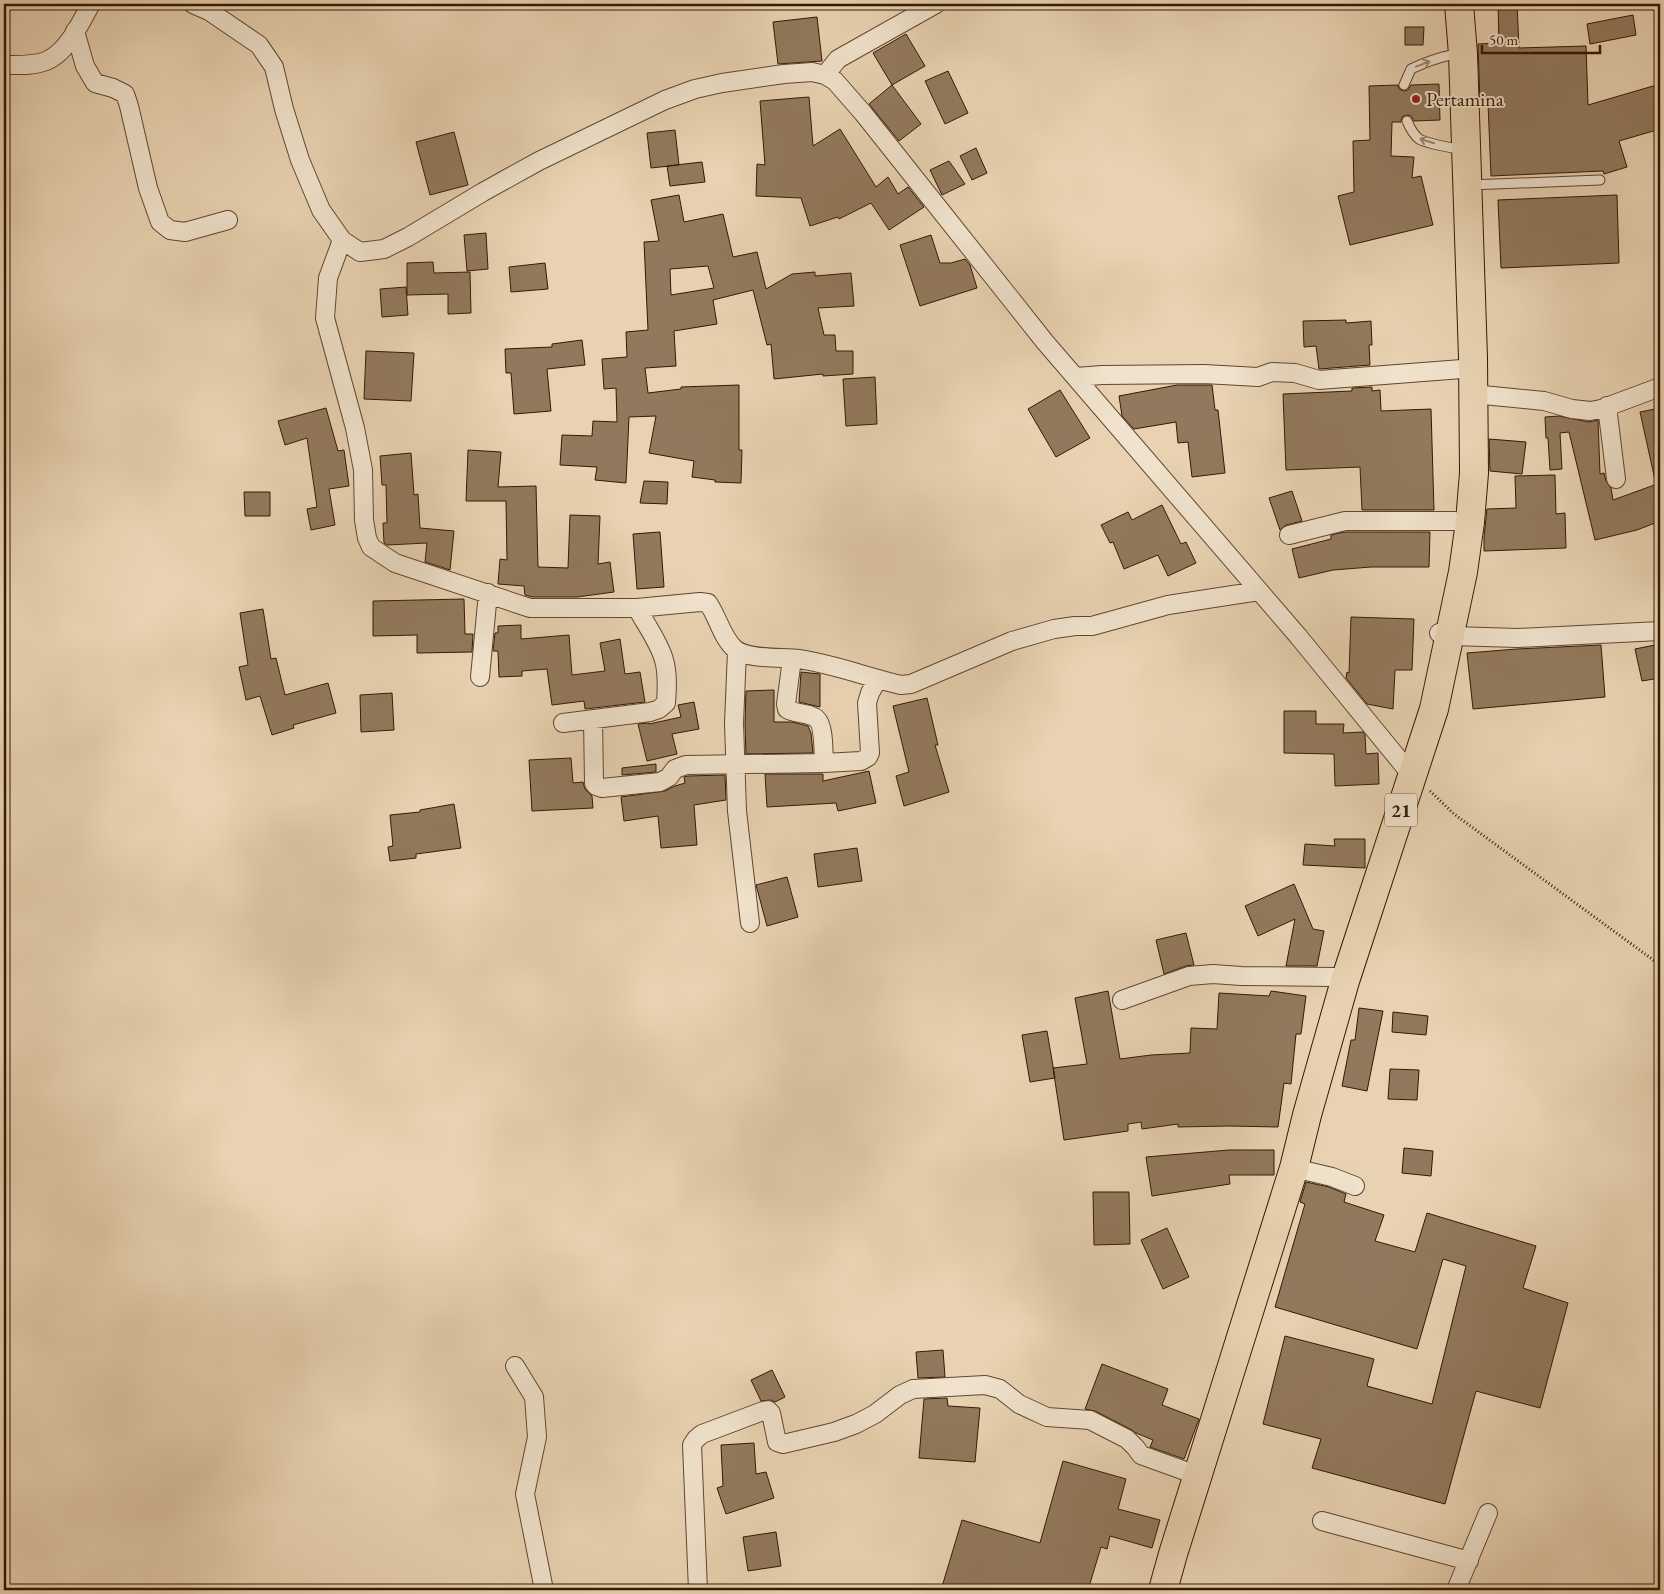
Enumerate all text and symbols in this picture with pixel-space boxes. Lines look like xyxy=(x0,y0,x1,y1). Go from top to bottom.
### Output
scale bar xyxy=(1482,22,1599,54)
text: 50 m xyxy=(1489,30,1518,49)
one-way arrow xyxy=(1415,59,1430,68)
place label: Pertamina xyxy=(1426,86,1504,112)
marker: Pertamina xyxy=(1410,93,1422,105)
one-way arrow xyxy=(1420,136,1435,145)
road number: 21 xyxy=(1385,794,1417,826)

